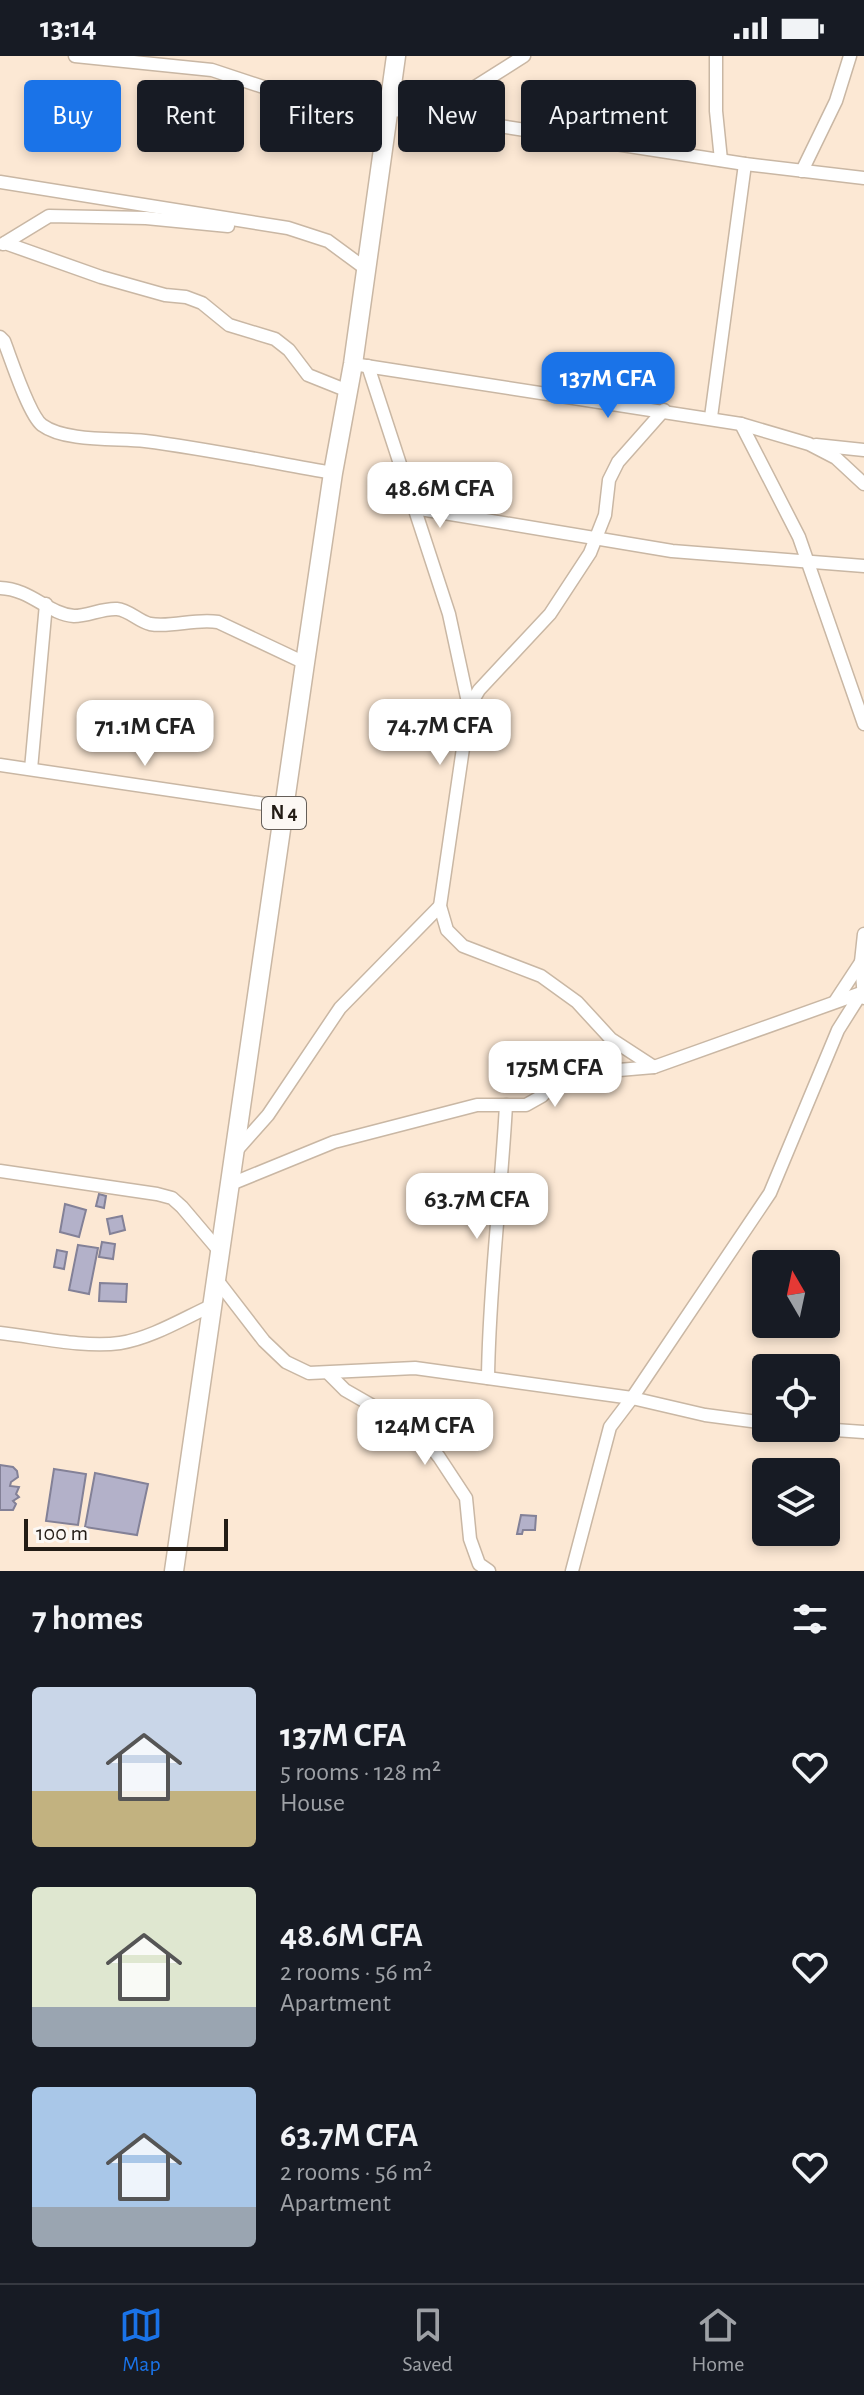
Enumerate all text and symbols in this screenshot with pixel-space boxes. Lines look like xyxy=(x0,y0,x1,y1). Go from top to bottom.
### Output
text: 13:14 xyxy=(40,13,97,43)
chip: Buy xyxy=(24,80,121,152)
chip: Rent xyxy=(137,80,244,152)
chip: Filters xyxy=(260,80,382,152)
chip: New xyxy=(398,80,505,152)
chip: Apartment xyxy=(521,80,696,152)
pin: 137M CFA xyxy=(525,352,691,420)
text: 137M CFA xyxy=(560,365,656,391)
pin: 48.6M CFA xyxy=(348,462,532,530)
text: 48.6M CFA xyxy=(385,475,495,501)
pin: 74.7M CFA xyxy=(348,699,532,767)
pin: 71.1M CFA xyxy=(53,700,237,768)
text: 74.7M CFA xyxy=(387,712,493,738)
text: 71.1M CFA xyxy=(95,713,195,739)
road number: N 4 xyxy=(262,797,306,829)
pin: 175M CFA xyxy=(472,1041,638,1109)
text: 175M CFA xyxy=(507,1054,603,1080)
pin: 63.7M CFA xyxy=(385,1173,569,1241)
text: 63.7M CFA xyxy=(424,1186,530,1212)
north arrow xyxy=(752,1250,840,1338)
map controls xyxy=(752,1250,840,1546)
button: locate xyxy=(752,1354,840,1442)
pin: 124M CFA xyxy=(342,1399,508,1467)
text: 124M CFA xyxy=(375,1412,475,1438)
button: layers xyxy=(752,1458,840,1546)
scale bar xyxy=(24,1515,228,1551)
text: 100 m xyxy=(36,1522,88,1544)
icon: filters xyxy=(788,1597,832,1641)
text: 7 homes xyxy=(32,1602,143,1636)
icon: home xyxy=(96,1719,192,1815)
text: 137M CFA xyxy=(280,1719,406,1753)
icon: heart xyxy=(788,1745,832,1789)
text: 5 rooms · 128 m² xyxy=(280,1759,441,1785)
text: House xyxy=(280,1790,345,1816)
icon: home xyxy=(96,1919,192,2015)
text: 48.6M CFA xyxy=(280,1919,423,1953)
icon: heart xyxy=(788,1945,832,1989)
text: 2 rooms · 56 m² xyxy=(280,1959,432,1985)
text: Apartment xyxy=(280,1990,391,2016)
icon: home xyxy=(96,2119,192,2215)
text: 63.7M CFA xyxy=(280,2119,418,2153)
icon: heart xyxy=(788,2145,832,2189)
text: 2 rooms · 56 m² xyxy=(280,2159,432,2185)
text: Apartment xyxy=(280,2190,391,2216)
tab: Map xyxy=(119,2303,163,2377)
tab: Saved xyxy=(402,2303,453,2377)
tab: Home xyxy=(692,2303,745,2377)

